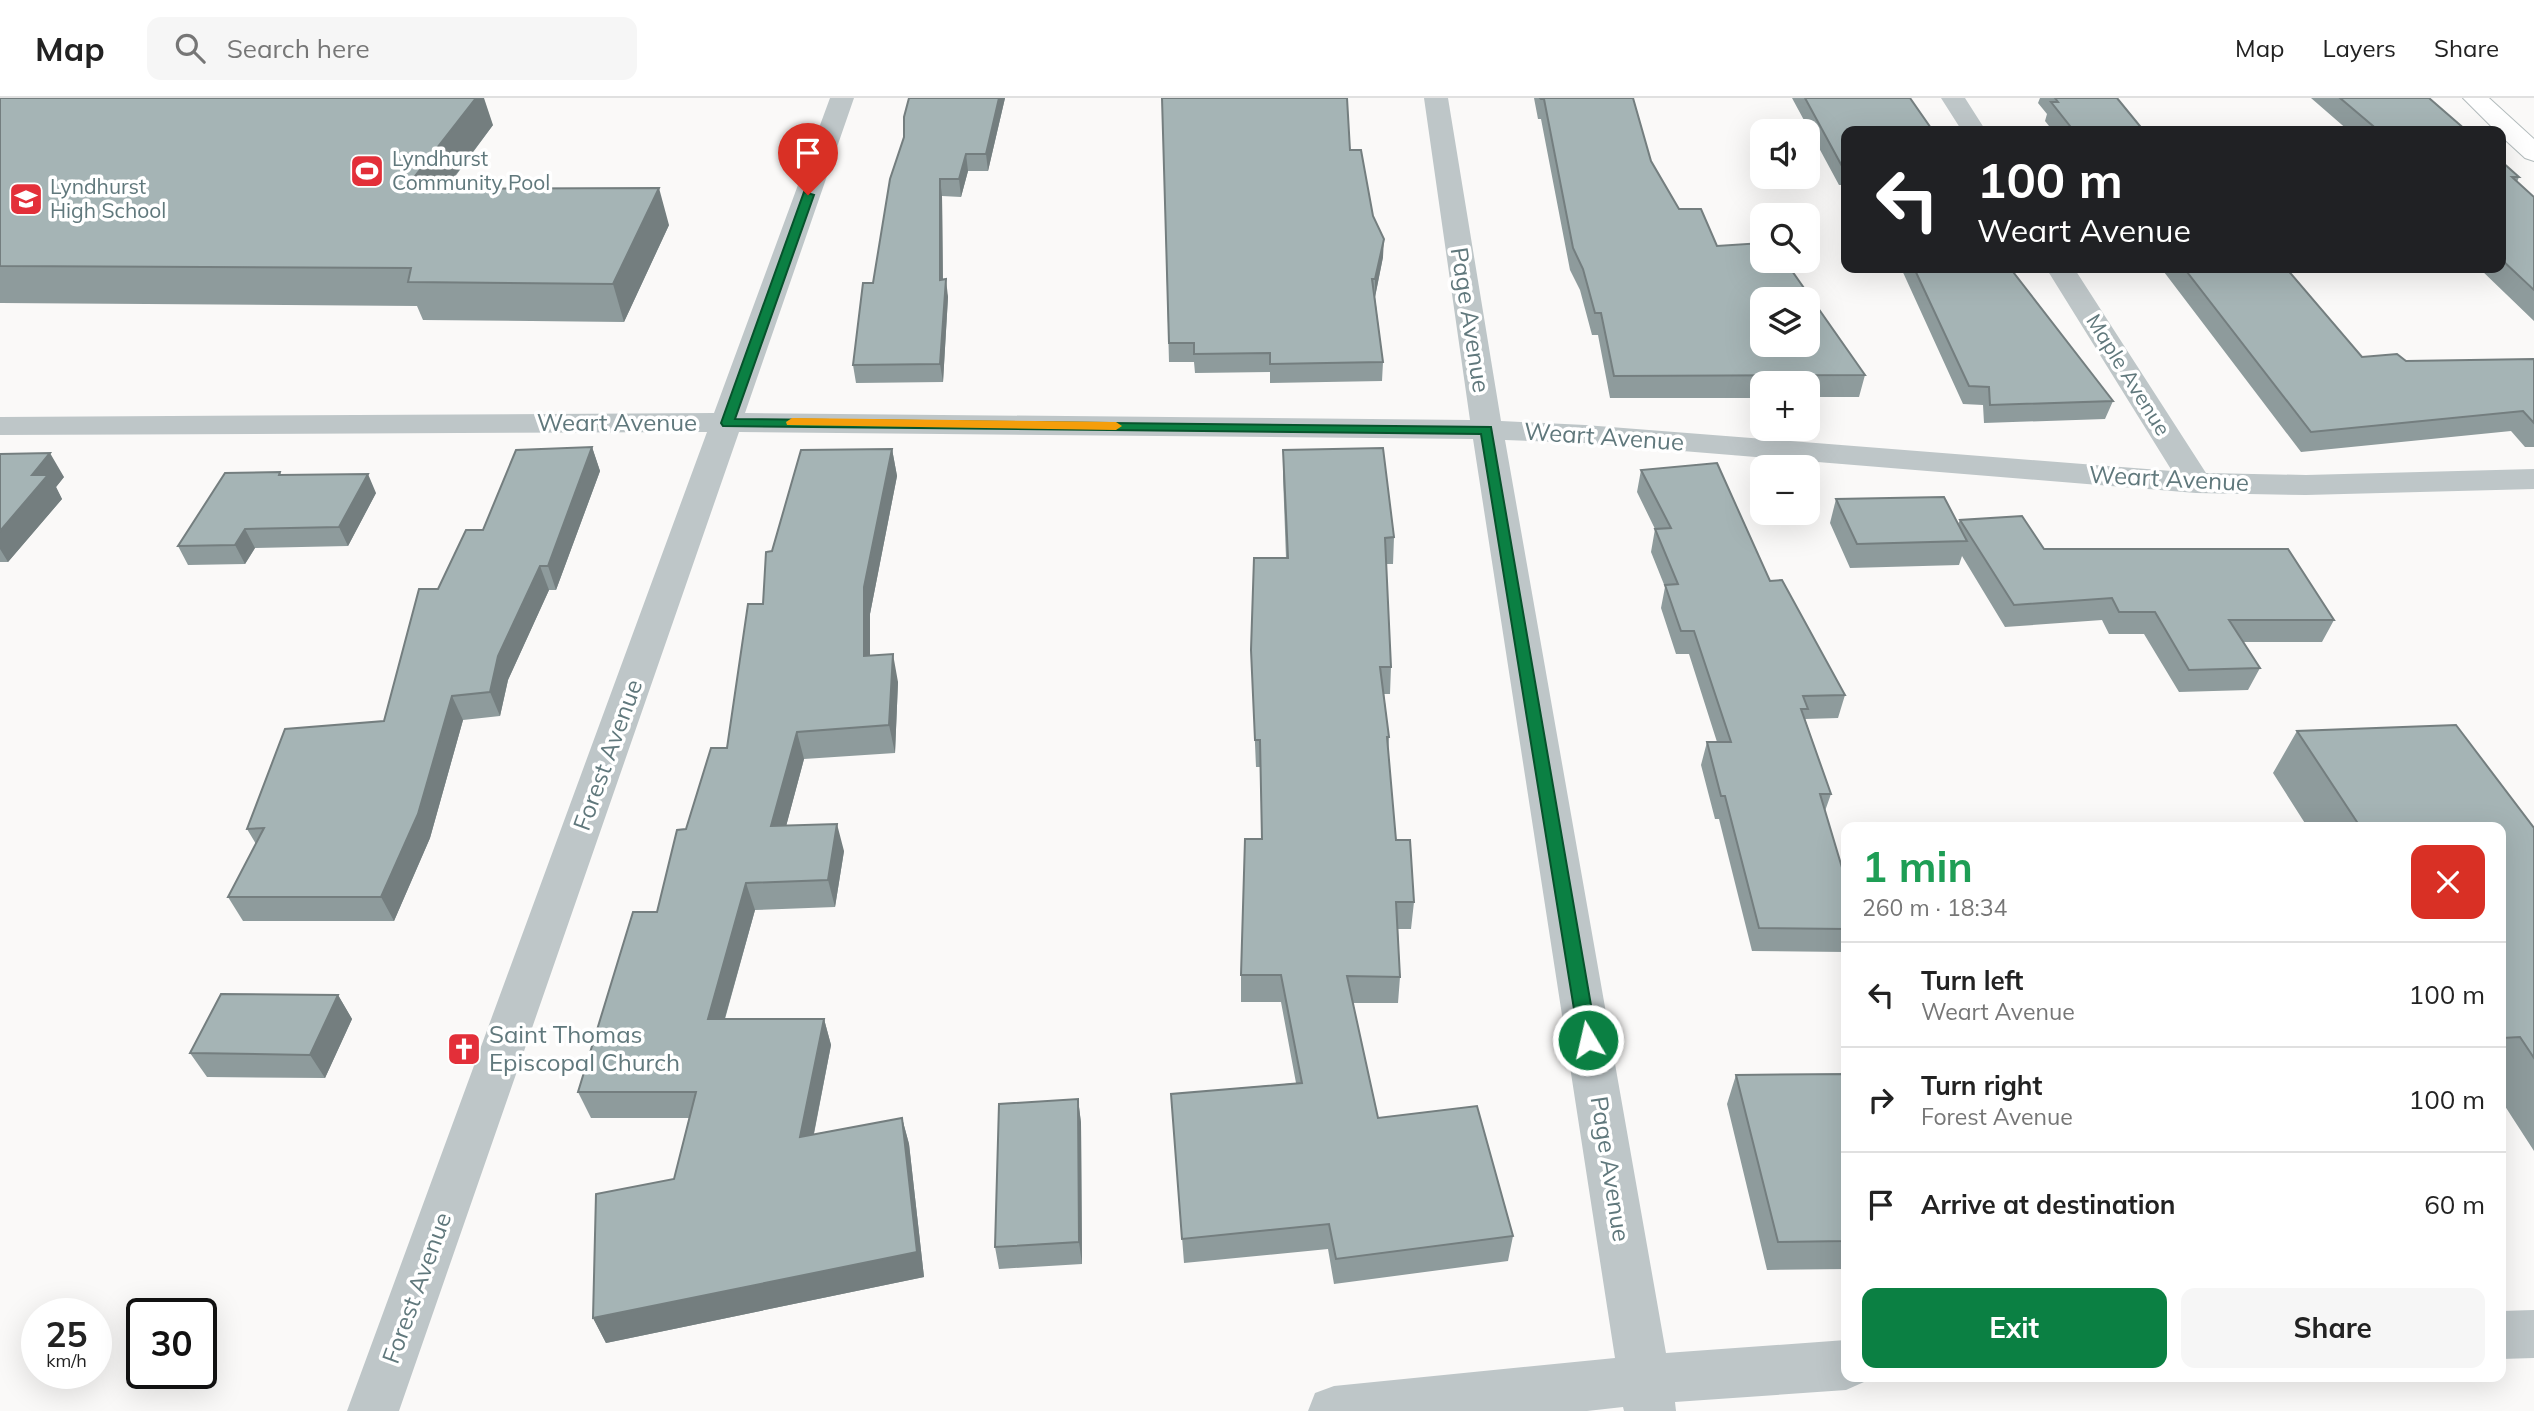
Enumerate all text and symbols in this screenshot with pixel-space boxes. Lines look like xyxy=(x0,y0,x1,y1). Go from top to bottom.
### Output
search box xyxy=(147,17,637,80)
text: Map xyxy=(35,28,105,69)
icon: search xyxy=(171,29,209,67)
text: Search here xyxy=(227,32,370,65)
text: Map xyxy=(2235,33,2284,63)
text: Layers xyxy=(2322,33,2396,63)
text: Share xyxy=(2434,33,2499,63)
map controls xyxy=(1750,119,1820,525)
button: sound xyxy=(1750,119,1820,189)
pin xyxy=(778,123,838,195)
icon: arrive xyxy=(789,134,827,172)
place label: Lyndhurst Community Pool xyxy=(392,145,550,195)
text: 100 m xyxy=(1977,149,2123,210)
sports icon: Lyndhurst Community Pool xyxy=(348,152,386,190)
icon: left xyxy=(1862,154,1953,245)
place label: Lyndhurst High School xyxy=(50,173,166,223)
school or university icon: Lyndhurst High School xyxy=(7,180,45,218)
button: search xyxy=(1750,203,1820,273)
text: Weart Avenue xyxy=(1977,210,2191,250)
street label: Page Avenue xyxy=(1445,245,1497,395)
button: layers xyxy=(1750,287,1820,357)
street label: Maple Avenue xyxy=(2081,309,2177,440)
button: + xyxy=(1750,371,1820,441)
street label: Weart Avenue xyxy=(537,407,697,437)
street label: Weart Avenue xyxy=(1523,415,1685,457)
button: − xyxy=(1750,455,1820,525)
street label: Weart Avenue xyxy=(2088,459,2250,497)
street label: Forest Avenue xyxy=(566,675,648,834)
text: 1 min xyxy=(1862,840,1973,893)
button: close xyxy=(2411,845,2485,919)
text: 260 m · 18:34 xyxy=(1862,893,2007,922)
text: Turn left xyxy=(1921,964,2023,997)
icon: left xyxy=(1862,976,1900,1014)
text: 100 m xyxy=(2409,978,2485,1011)
text: Weart Avenue xyxy=(1921,997,2075,1026)
position arrow xyxy=(1551,1003,1625,1077)
place label: Saint Thomas Episcopal Church xyxy=(489,1019,680,1077)
church icon: Saint Thomas Episcopal Church xyxy=(445,1030,483,1068)
text: Turn right xyxy=(1921,1069,2042,1102)
icon: right xyxy=(1862,1081,1900,1119)
text: 100 m xyxy=(2409,1083,2485,1116)
street label: Page Avenue xyxy=(1585,1094,1637,1244)
text: Forest Avenue xyxy=(1921,1102,2073,1131)
icon: arrive xyxy=(1862,1186,1900,1224)
text: Arrive at destination xyxy=(1921,1188,2176,1221)
text: 60 m xyxy=(2424,1188,2485,1221)
street label: Forest Avenue xyxy=(375,1208,457,1367)
button: Exit xyxy=(1862,1288,2167,1368)
button: Share xyxy=(2181,1288,2485,1368)
speed limit sign: 30 xyxy=(126,1298,217,1389)
text: 25 xyxy=(45,1312,88,1356)
text: km/h xyxy=(46,1349,87,1372)

